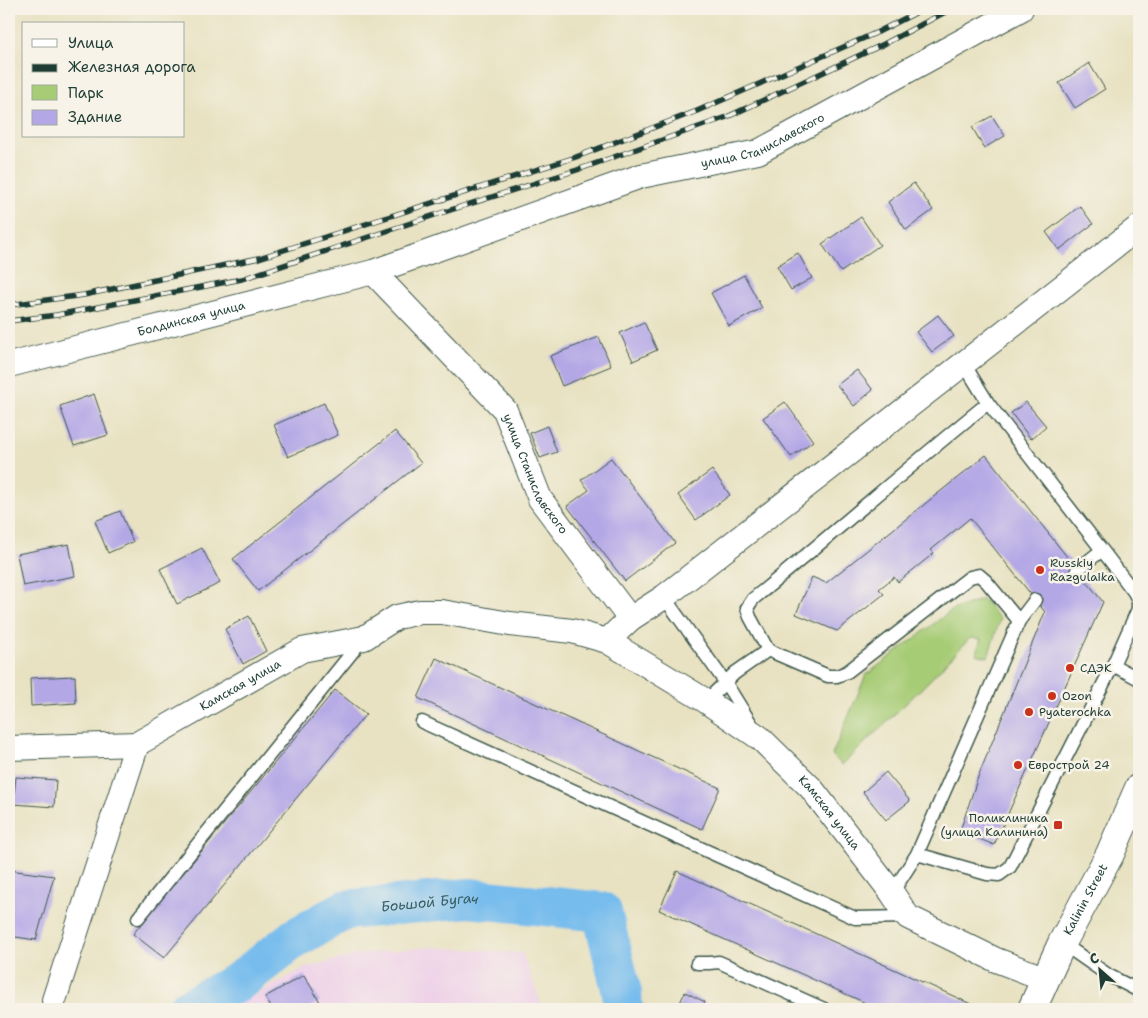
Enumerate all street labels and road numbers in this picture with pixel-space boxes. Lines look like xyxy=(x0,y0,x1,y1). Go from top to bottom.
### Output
street label: улица Станиславского xyxy=(699,109,827,172)
street label: Болдинская улица xyxy=(136,297,247,340)
street label: улица Станиславского xyxy=(499,411,571,537)
street label: Камская улица xyxy=(197,655,284,715)
street label: Камская улица xyxy=(795,772,864,854)
street label: Kalinin Street xyxy=(1060,861,1111,938)

